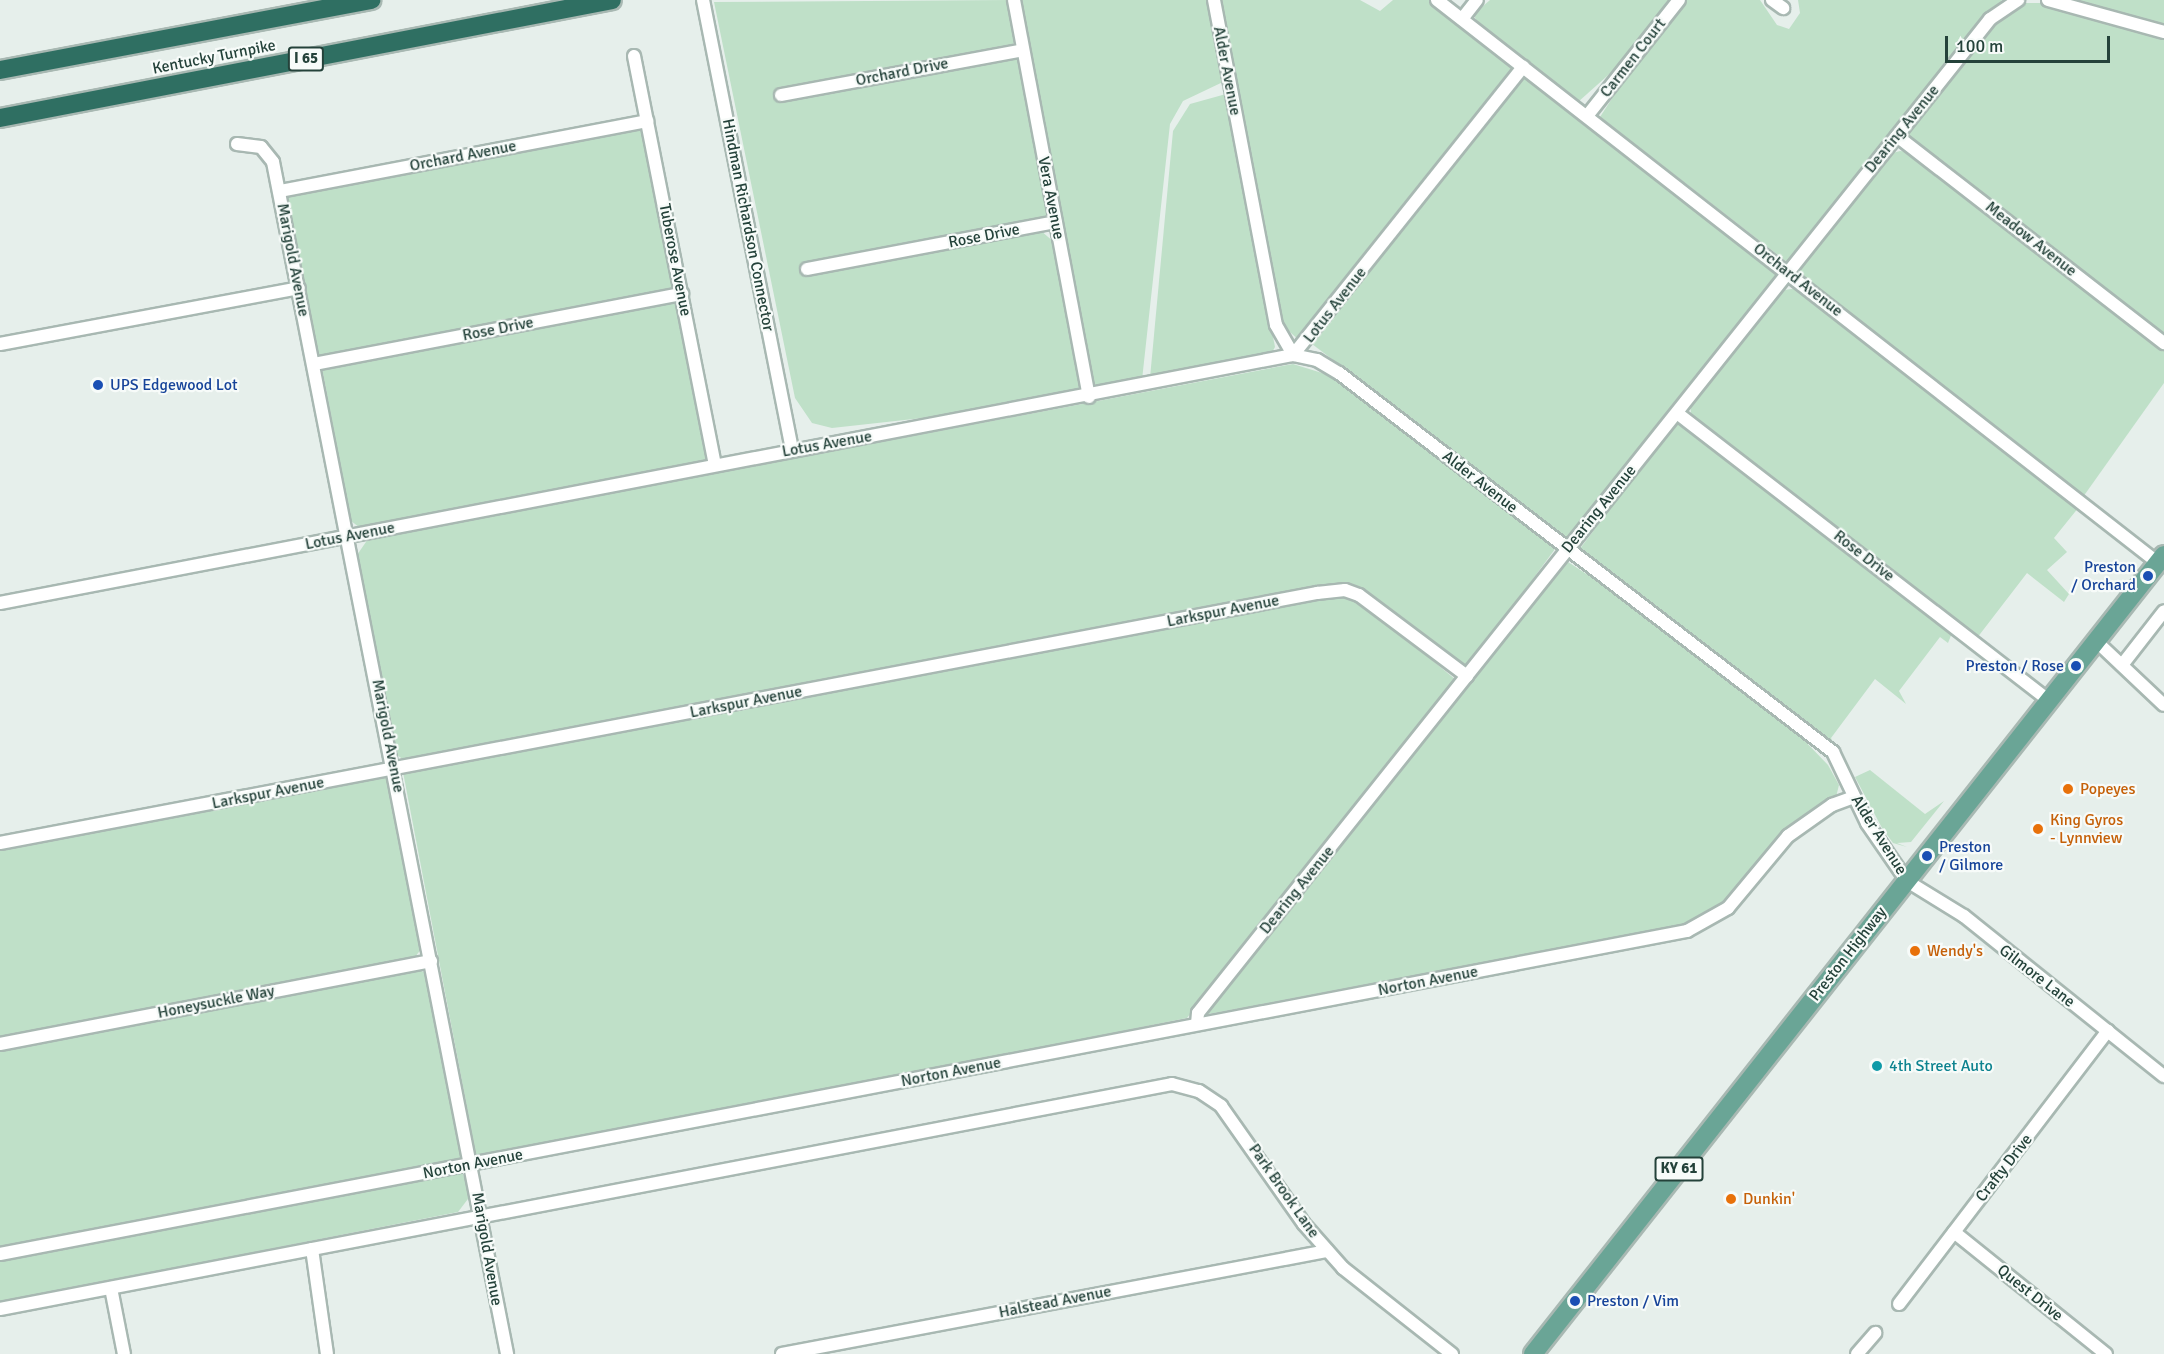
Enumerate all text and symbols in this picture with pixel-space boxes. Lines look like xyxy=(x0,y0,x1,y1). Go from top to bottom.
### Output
street label: Carmen Court xyxy=(1596,15,1670,101)
scale bar xyxy=(1948,24,2113,62)
street label: Alder Avenue xyxy=(1209,25,1245,117)
text: 100 m xyxy=(1956,35,2003,57)
street label: Kentucky Turnpike xyxy=(151,36,277,78)
road number: I 65 xyxy=(286,47,326,71)
street label: Orchard Drive xyxy=(854,54,950,90)
street label: Dearing Avenue xyxy=(1861,81,1943,177)
street label: Hindman Richardson Connector xyxy=(718,117,778,333)
street label: Orchard Avenue xyxy=(408,136,518,176)
street label: Vera Avenue xyxy=(1034,155,1068,241)
street label: Meadow Avenue xyxy=(1981,197,2081,281)
street label: Marigold Avenue xyxy=(273,202,313,318)
street label: Tuberose Avenue xyxy=(655,202,695,318)
street label: Rose Drive xyxy=(947,220,1021,252)
street label: Orchard Avenue xyxy=(1749,239,1847,321)
street label: Lotus Avenue xyxy=(1299,263,1371,347)
street label: Rose Drive xyxy=(461,313,535,345)
place label: UPS Edgewood Lot xyxy=(110,375,238,395)
marker: UPS Edgewood Lot xyxy=(91,378,105,392)
street label: Lotus Avenue xyxy=(781,427,873,461)
street label: Alder Avenue xyxy=(1439,447,1521,517)
street label: Dearing Avenue xyxy=(1558,461,1640,557)
street label: Lotus Avenue xyxy=(303,518,397,554)
street label: Rose Drive xyxy=(1830,526,1898,586)
place label: Preston / Orchard xyxy=(2071,557,2136,595)
marker: Preston / Orchard xyxy=(2141,569,2155,583)
street label: Larkspur Avenue xyxy=(1165,591,1281,631)
place label: Preston / Rose xyxy=(1966,656,2064,676)
marker: Preston / Rose xyxy=(2069,659,2083,673)
street label: Marigold Avenue xyxy=(368,678,408,794)
street label: Larkspur Avenue xyxy=(688,682,804,722)
street label: Larkspur Avenue xyxy=(210,773,326,813)
place label: Popeyes xyxy=(2080,779,2136,799)
marker: Popeyes xyxy=(2061,782,2075,796)
street label: Alder Avenue xyxy=(1847,792,1911,878)
place label: King Gyros - Lynnview xyxy=(2050,810,2123,848)
marker: King Gyros - Lynnview xyxy=(2031,822,2045,836)
place label: Preston / Gilmore xyxy=(1939,837,2003,875)
street label: Dearing Avenue xyxy=(1256,842,1338,938)
marker: Preston / Gilmore xyxy=(1920,849,1934,863)
street label: Preston Highway xyxy=(1805,903,1891,1005)
place label: Wendy's xyxy=(1927,941,1983,961)
street label: Gilmore Lane xyxy=(1995,941,2079,1011)
marker: Wendy's xyxy=(1908,944,1922,958)
street label: Norton Avenue xyxy=(1376,962,1480,1000)
street label: Honeysuckle Way xyxy=(156,981,276,1023)
street label: Norton Avenue xyxy=(899,1053,1003,1091)
place label: 4th Street Auto xyxy=(1889,1056,1993,1076)
marker: 4th Street Auto xyxy=(1870,1059,1884,1073)
street label: Crafty Drive xyxy=(1972,1130,2036,1206)
street label: Park Brook Lane xyxy=(1244,1140,1324,1242)
street label: Norton Avenue xyxy=(421,1145,525,1183)
road number: KY 61 xyxy=(1654,1157,1704,1181)
place label: Dunkin' xyxy=(1743,1189,1795,1209)
street label: Marigold Avenue xyxy=(468,1191,506,1307)
marker: Dunkin' xyxy=(1724,1192,1738,1206)
street label: Quest Drive xyxy=(1993,1261,2067,1325)
street label: Halstead Avenue xyxy=(997,1282,1113,1322)
place label: Preston / Vim xyxy=(1587,1291,1679,1311)
marker: Preston / Vim xyxy=(1568,1294,1582,1308)

